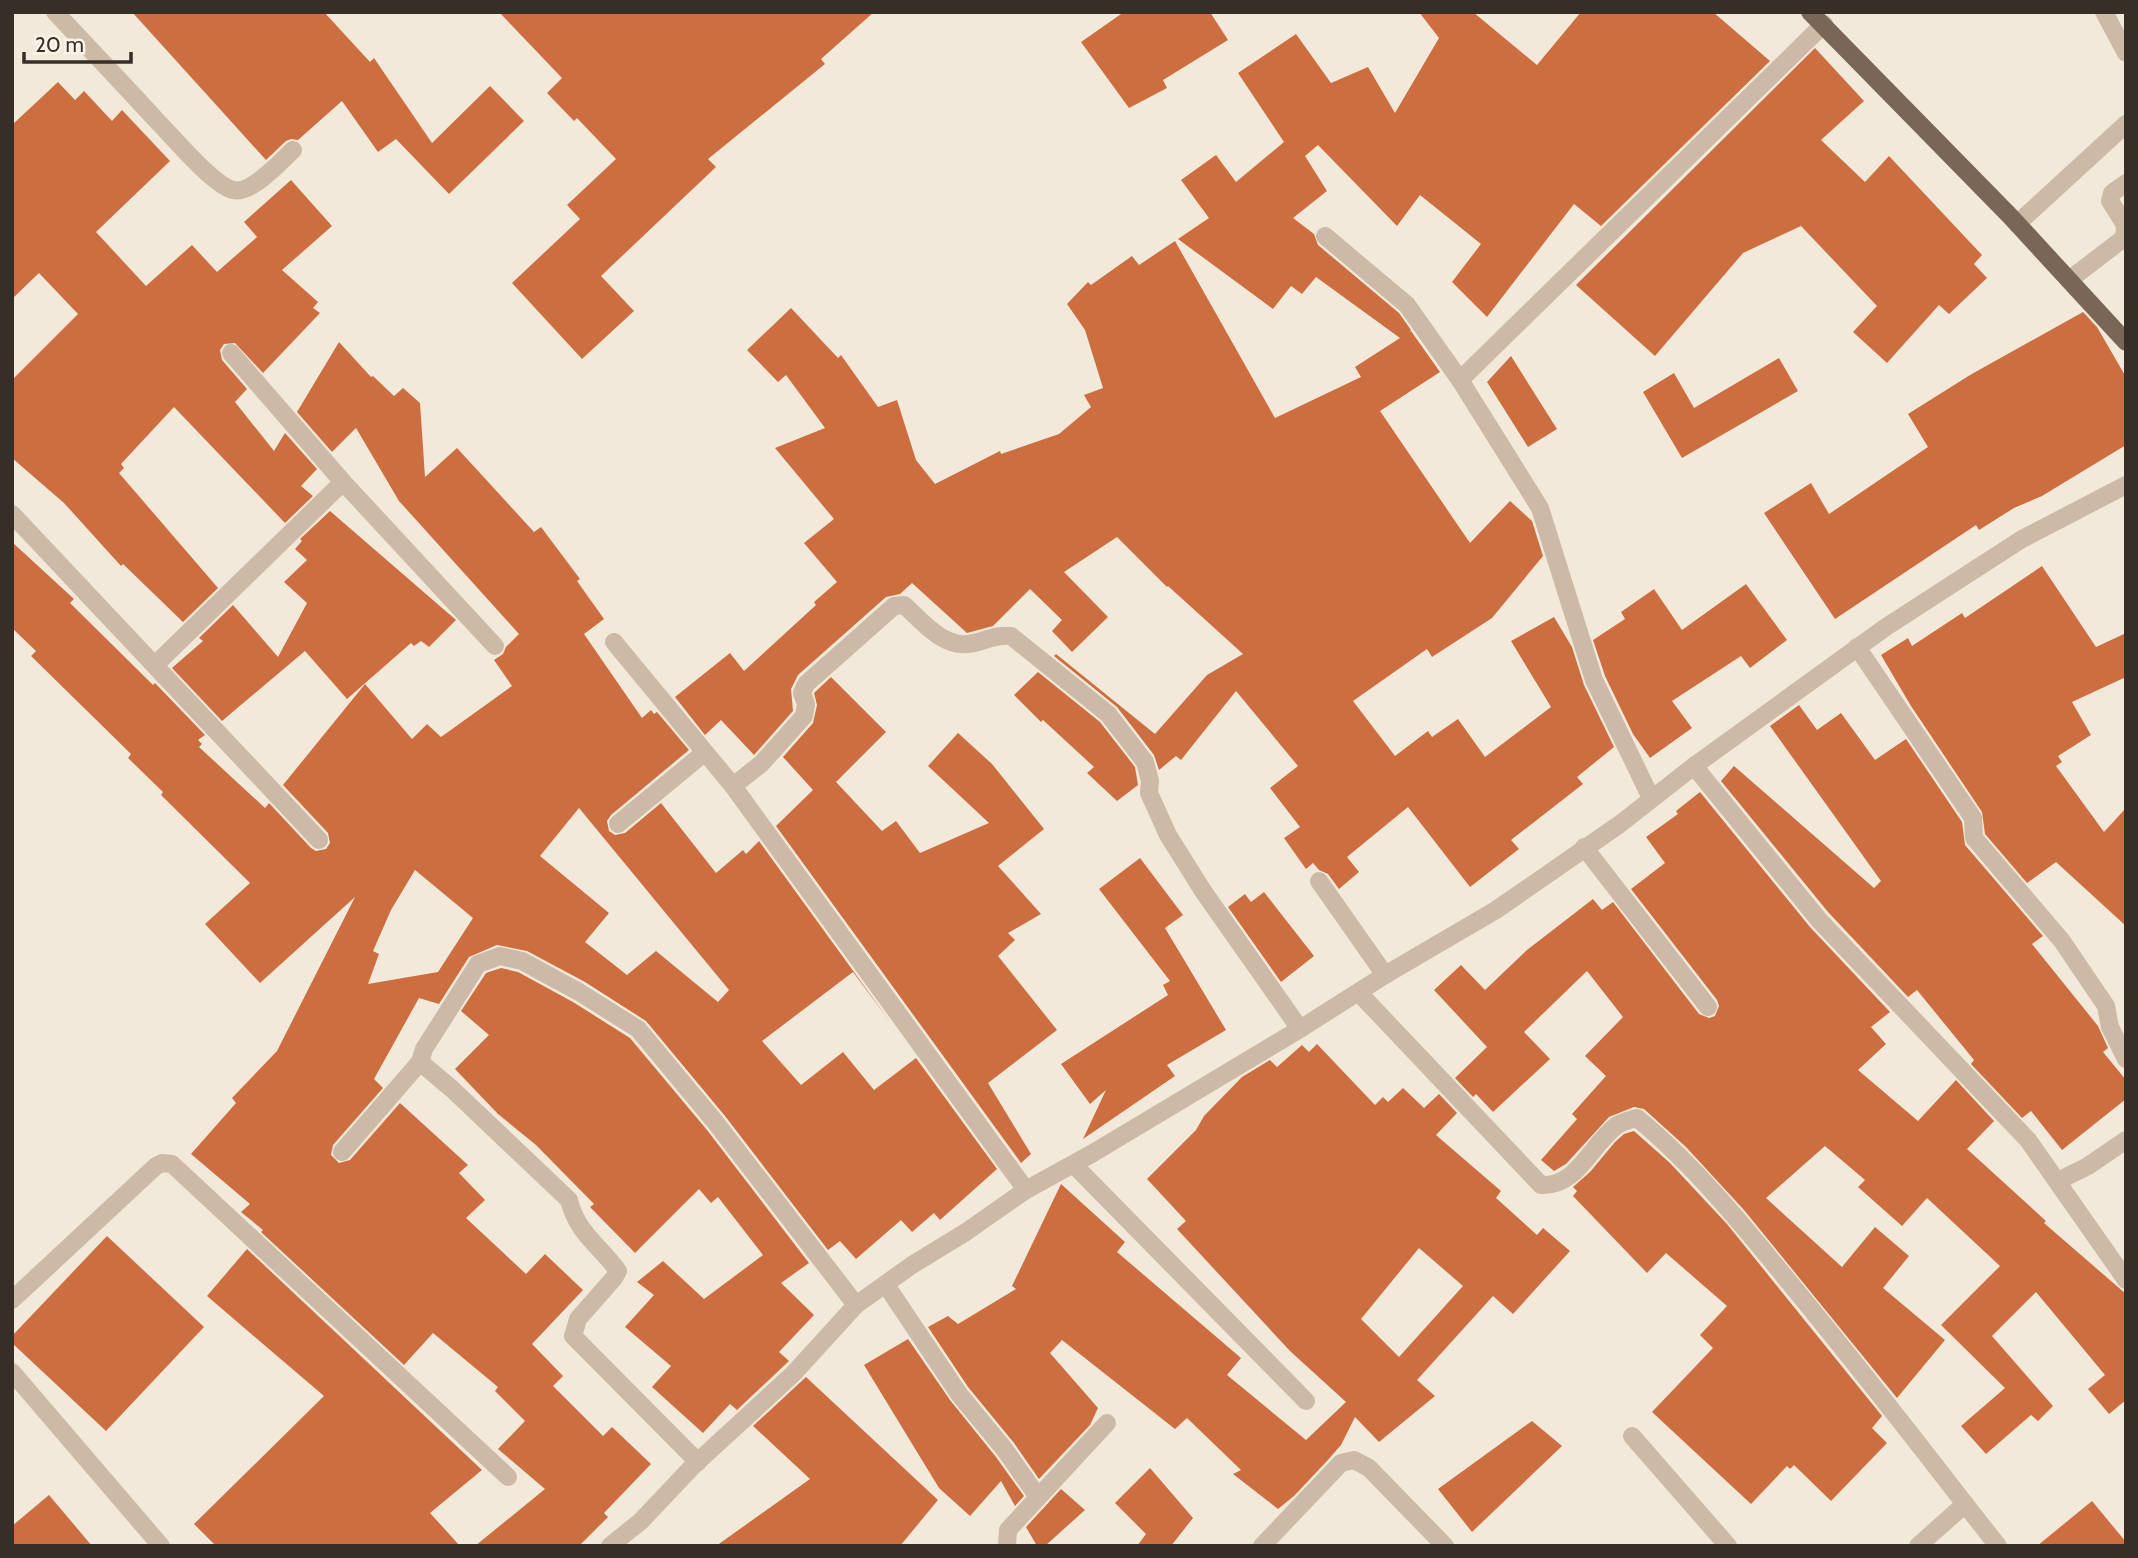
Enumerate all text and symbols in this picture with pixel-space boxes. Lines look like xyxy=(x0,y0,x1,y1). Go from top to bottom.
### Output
scale bar xyxy=(24,21,131,65)
text: 20 m xyxy=(35,32,84,57)

